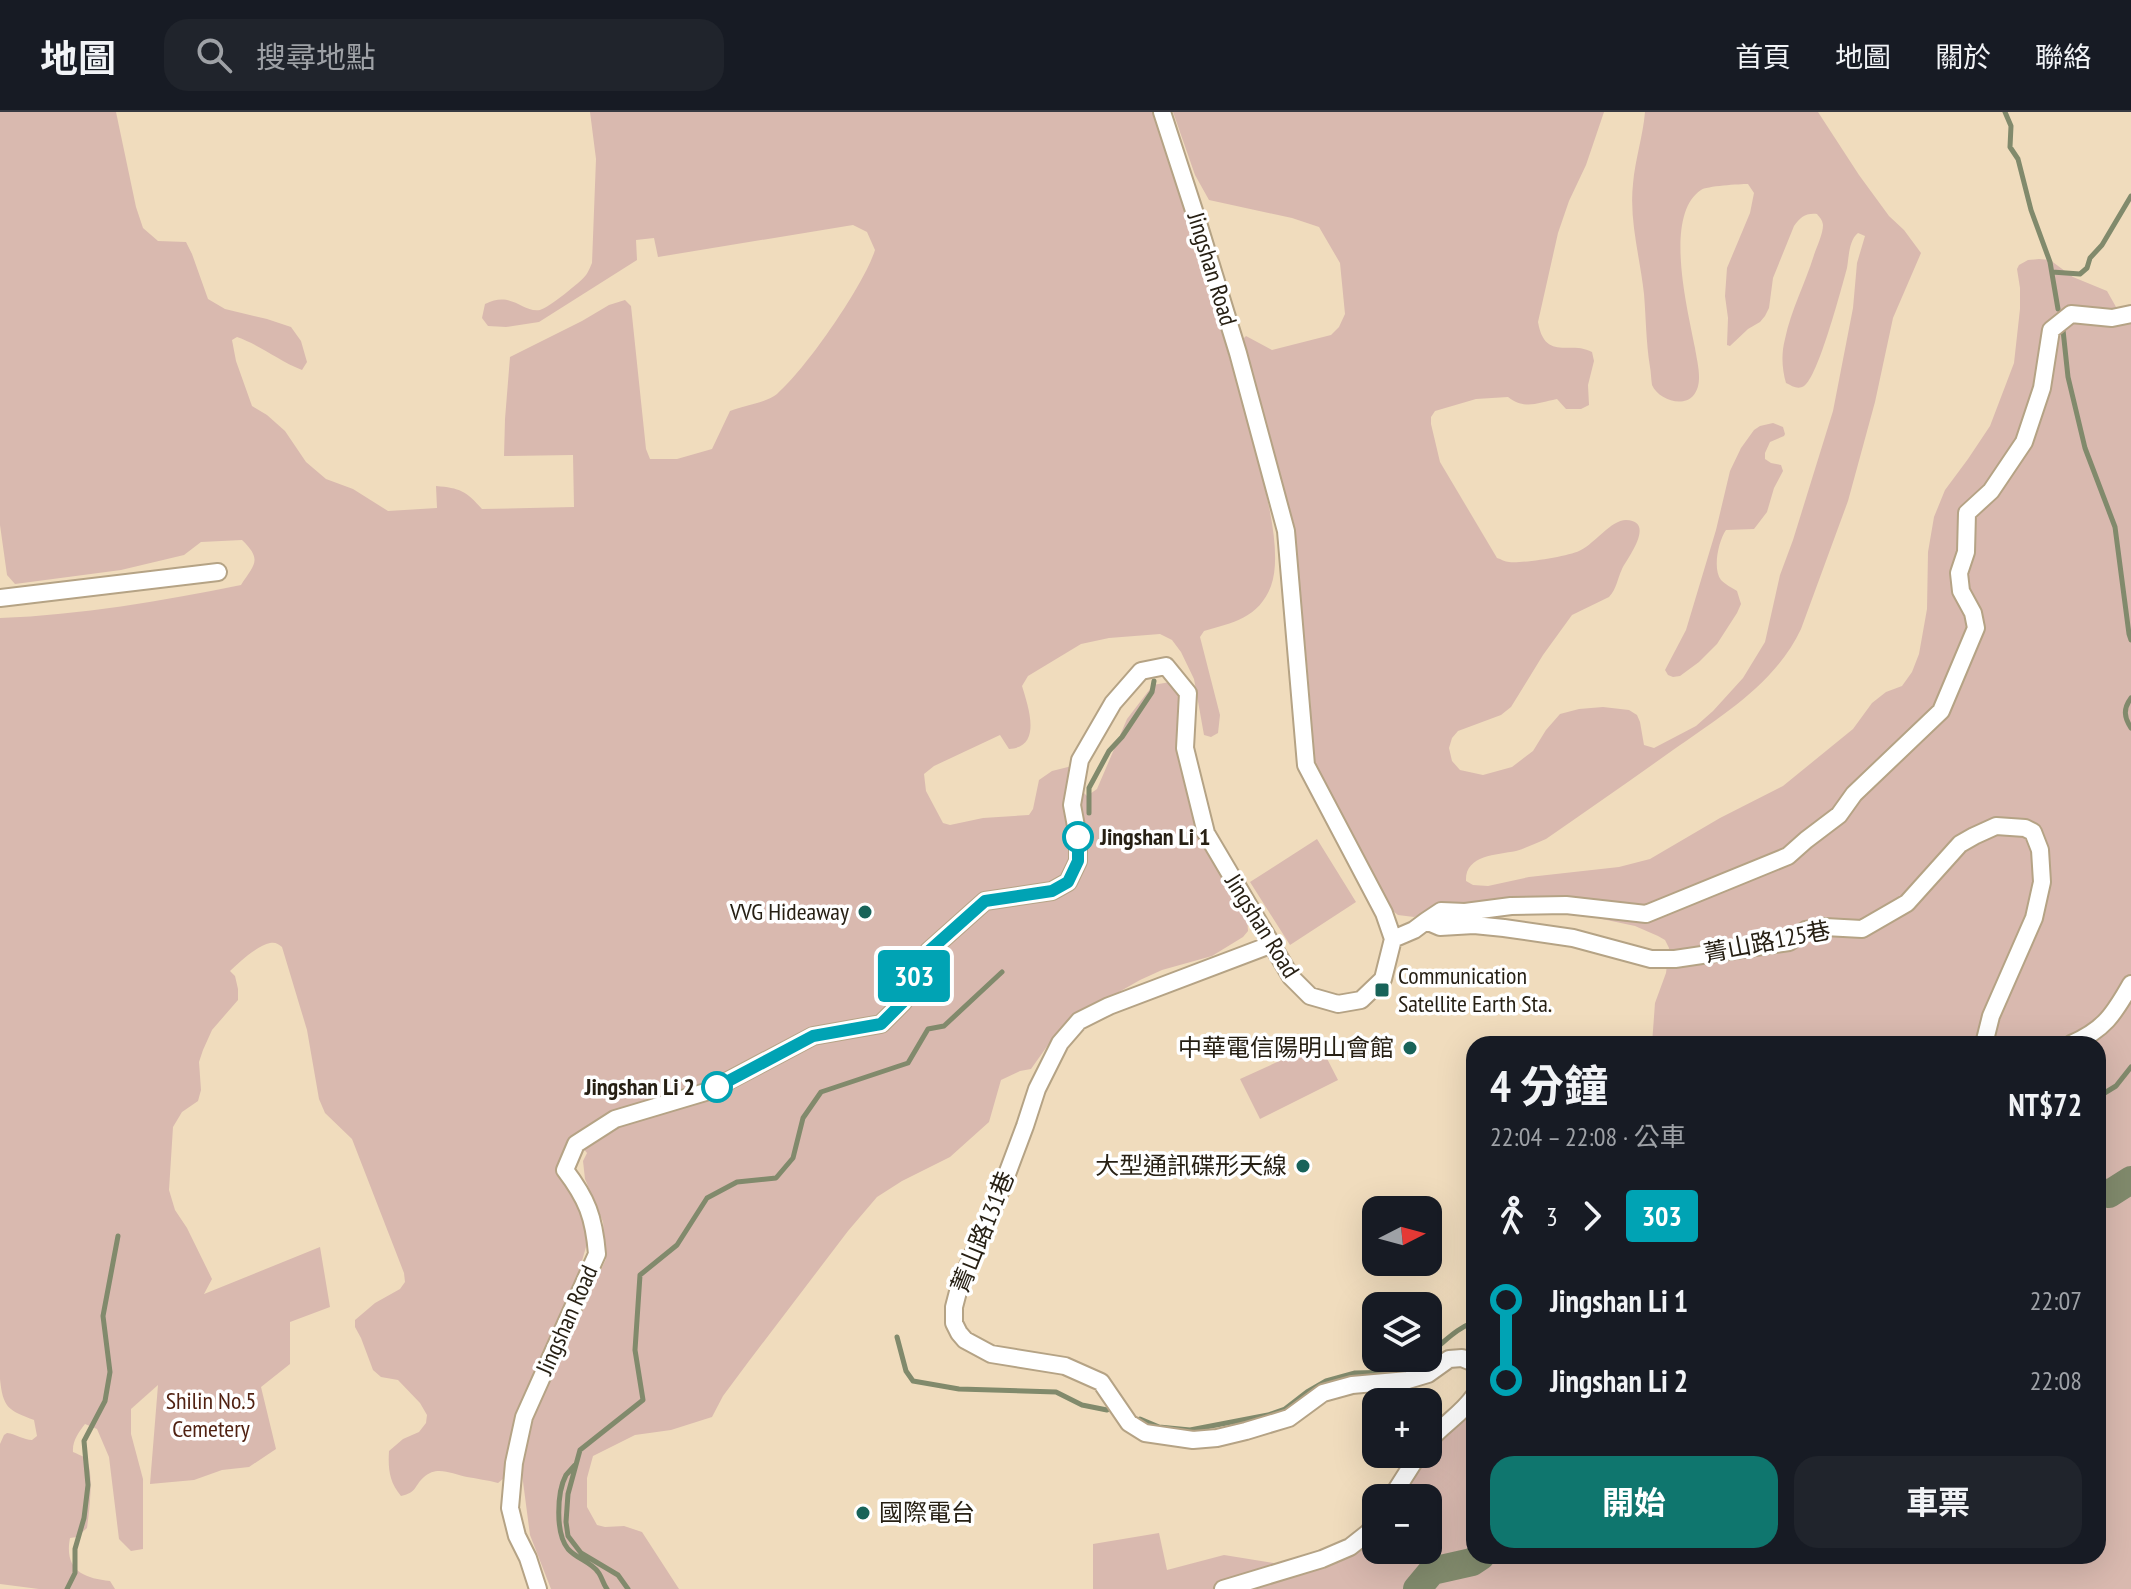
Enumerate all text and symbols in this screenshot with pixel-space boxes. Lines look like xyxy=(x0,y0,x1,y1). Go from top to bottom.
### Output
search box xyxy=(164,19,724,91)
text: 地圖 xyxy=(40,33,116,82)
icon: search xyxy=(192,33,236,77)
text: 搜尋地點 xyxy=(256,37,376,76)
text: 首頁 xyxy=(1735,38,1791,75)
text: 地圖 xyxy=(1835,38,1891,75)
text: 關於 xyxy=(1935,38,1991,75)
text: 聯絡 xyxy=(2035,38,2091,75)
street label: Jingshan Road xyxy=(1180,208,1244,329)
place label: Jingshan Li 1 xyxy=(1099,821,1211,852)
marker: Jingshan Li 1 xyxy=(1063,822,1093,852)
street label: Jingshan Road xyxy=(1218,867,1307,983)
place label: VVG Hideaway xyxy=(729,896,849,927)
marker: VVG Hideaway xyxy=(856,903,874,921)
street label: 菁山路125巷 xyxy=(1701,914,1833,969)
line badge: 303 xyxy=(868,950,960,1002)
text: 303 xyxy=(894,957,934,994)
place label: Communication Satellite Earth Sta. xyxy=(1398,960,1552,1019)
marker: Communication Satellite Earth Sta. xyxy=(1373,981,1391,999)
place label: 中華電信陽明山會館 xyxy=(1178,1032,1394,1063)
marker: 中華電信陽明山會館 xyxy=(1401,1039,1419,1057)
text: 4 分鐘 xyxy=(1490,1057,1608,1114)
place label: Jingshan Li 2 xyxy=(584,1071,695,1102)
marker: Jingshan Li 2 xyxy=(702,1072,732,1102)
text: NT$72 xyxy=(2009,1085,2082,1124)
text: 22:04 – 22:08 · 公車 xyxy=(1490,1120,1686,1153)
place label: 大型通訊碟形天線 xyxy=(1095,1150,1287,1181)
marker: 大型通訊碟形天線 xyxy=(1294,1157,1312,1175)
street label: 菁山路131巷 xyxy=(944,1166,1021,1297)
icon: walk xyxy=(1490,1194,1534,1238)
icon: forward xyxy=(1570,1194,1614,1238)
north arrow xyxy=(1362,1196,1442,1276)
map controls xyxy=(1362,1196,1442,1564)
text: 303 xyxy=(1642,1197,1682,1234)
text: 3 xyxy=(1546,1200,1558,1233)
street label: Jingshan Road xyxy=(528,1260,604,1380)
text: Jingshan Li 1 xyxy=(1550,1281,1688,1320)
text: 22:07 xyxy=(2030,1284,2082,1317)
button: layers xyxy=(1362,1292,1442,1372)
text: Jingshan Li 2 xyxy=(1550,1361,1688,1400)
text: 22:08 xyxy=(2030,1364,2082,1397)
park label: Shilin No.5 Cemetery xyxy=(166,1385,256,1444)
button: + xyxy=(1362,1388,1442,1468)
button: 開始 xyxy=(1490,1456,1778,1548)
button: 車票 xyxy=(1794,1456,2082,1548)
button: − xyxy=(1362,1484,1442,1564)
place label: 國際電台 xyxy=(879,1497,975,1528)
marker: 國際電台 xyxy=(854,1504,872,1522)

